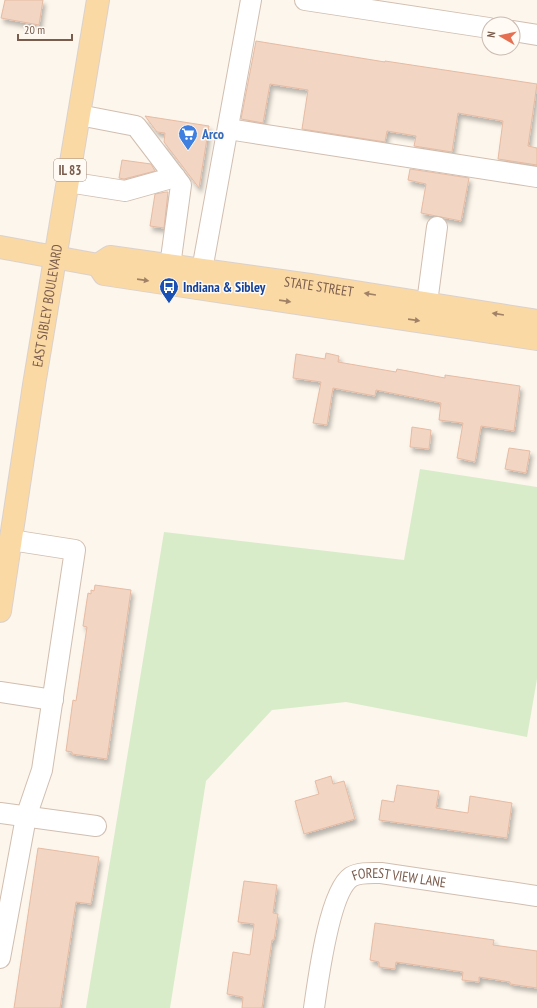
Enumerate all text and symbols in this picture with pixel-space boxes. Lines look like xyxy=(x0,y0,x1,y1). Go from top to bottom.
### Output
scale bar xyxy=(18,16,72,42)
north arrow xyxy=(481,16,521,56)
text: 20 m xyxy=(24,22,45,37)
text: N xyxy=(484,30,499,38)
supermarket icon: Arco xyxy=(177,123,199,151)
place label: Arco xyxy=(201,125,224,143)
road number: IL 83 xyxy=(54,159,86,181)
street label: EAST SIBLEY BOULEVARD xyxy=(28,243,66,368)
street label: STATE STREET xyxy=(283,272,356,301)
bus stop icon: Indiana & Sibley xyxy=(158,276,180,304)
one-way arrow xyxy=(137,277,149,283)
place label: Indiana & Sibley xyxy=(183,278,266,296)
one-way arrow xyxy=(364,291,376,297)
one-way arrow xyxy=(279,298,291,304)
one-way arrow xyxy=(492,311,505,317)
one-way arrow xyxy=(408,317,420,323)
street label: FOREST VIEW LANE xyxy=(349,864,447,891)

